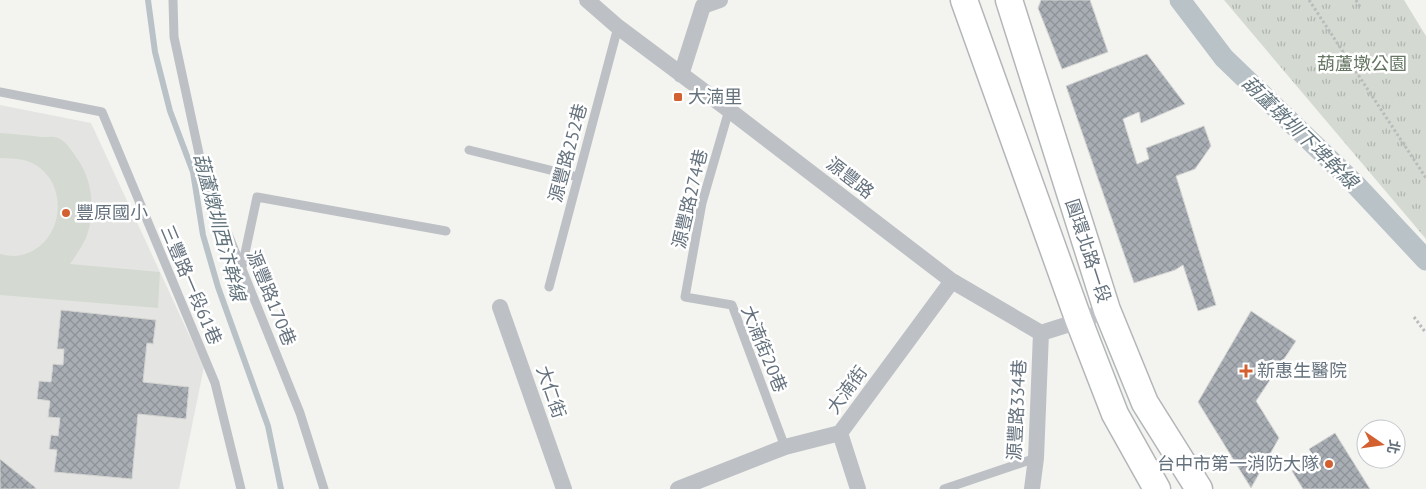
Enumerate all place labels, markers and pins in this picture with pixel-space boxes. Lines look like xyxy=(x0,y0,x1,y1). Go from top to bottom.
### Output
place label: 大湳里 xyxy=(688,85,742,108)
marker: 大湳里 xyxy=(672,91,684,103)
place label: 豐原國小 xyxy=(76,201,148,224)
marker: 豐原國小 xyxy=(60,207,72,219)
place label: 新惠生醫院 xyxy=(1257,359,1347,382)
marker: 新惠生醫院 xyxy=(1239,364,1253,378)
place label: 台中市第一消防大隊 xyxy=(1157,452,1319,475)
marker: 台中市第一消防大隊 xyxy=(1323,458,1335,470)

